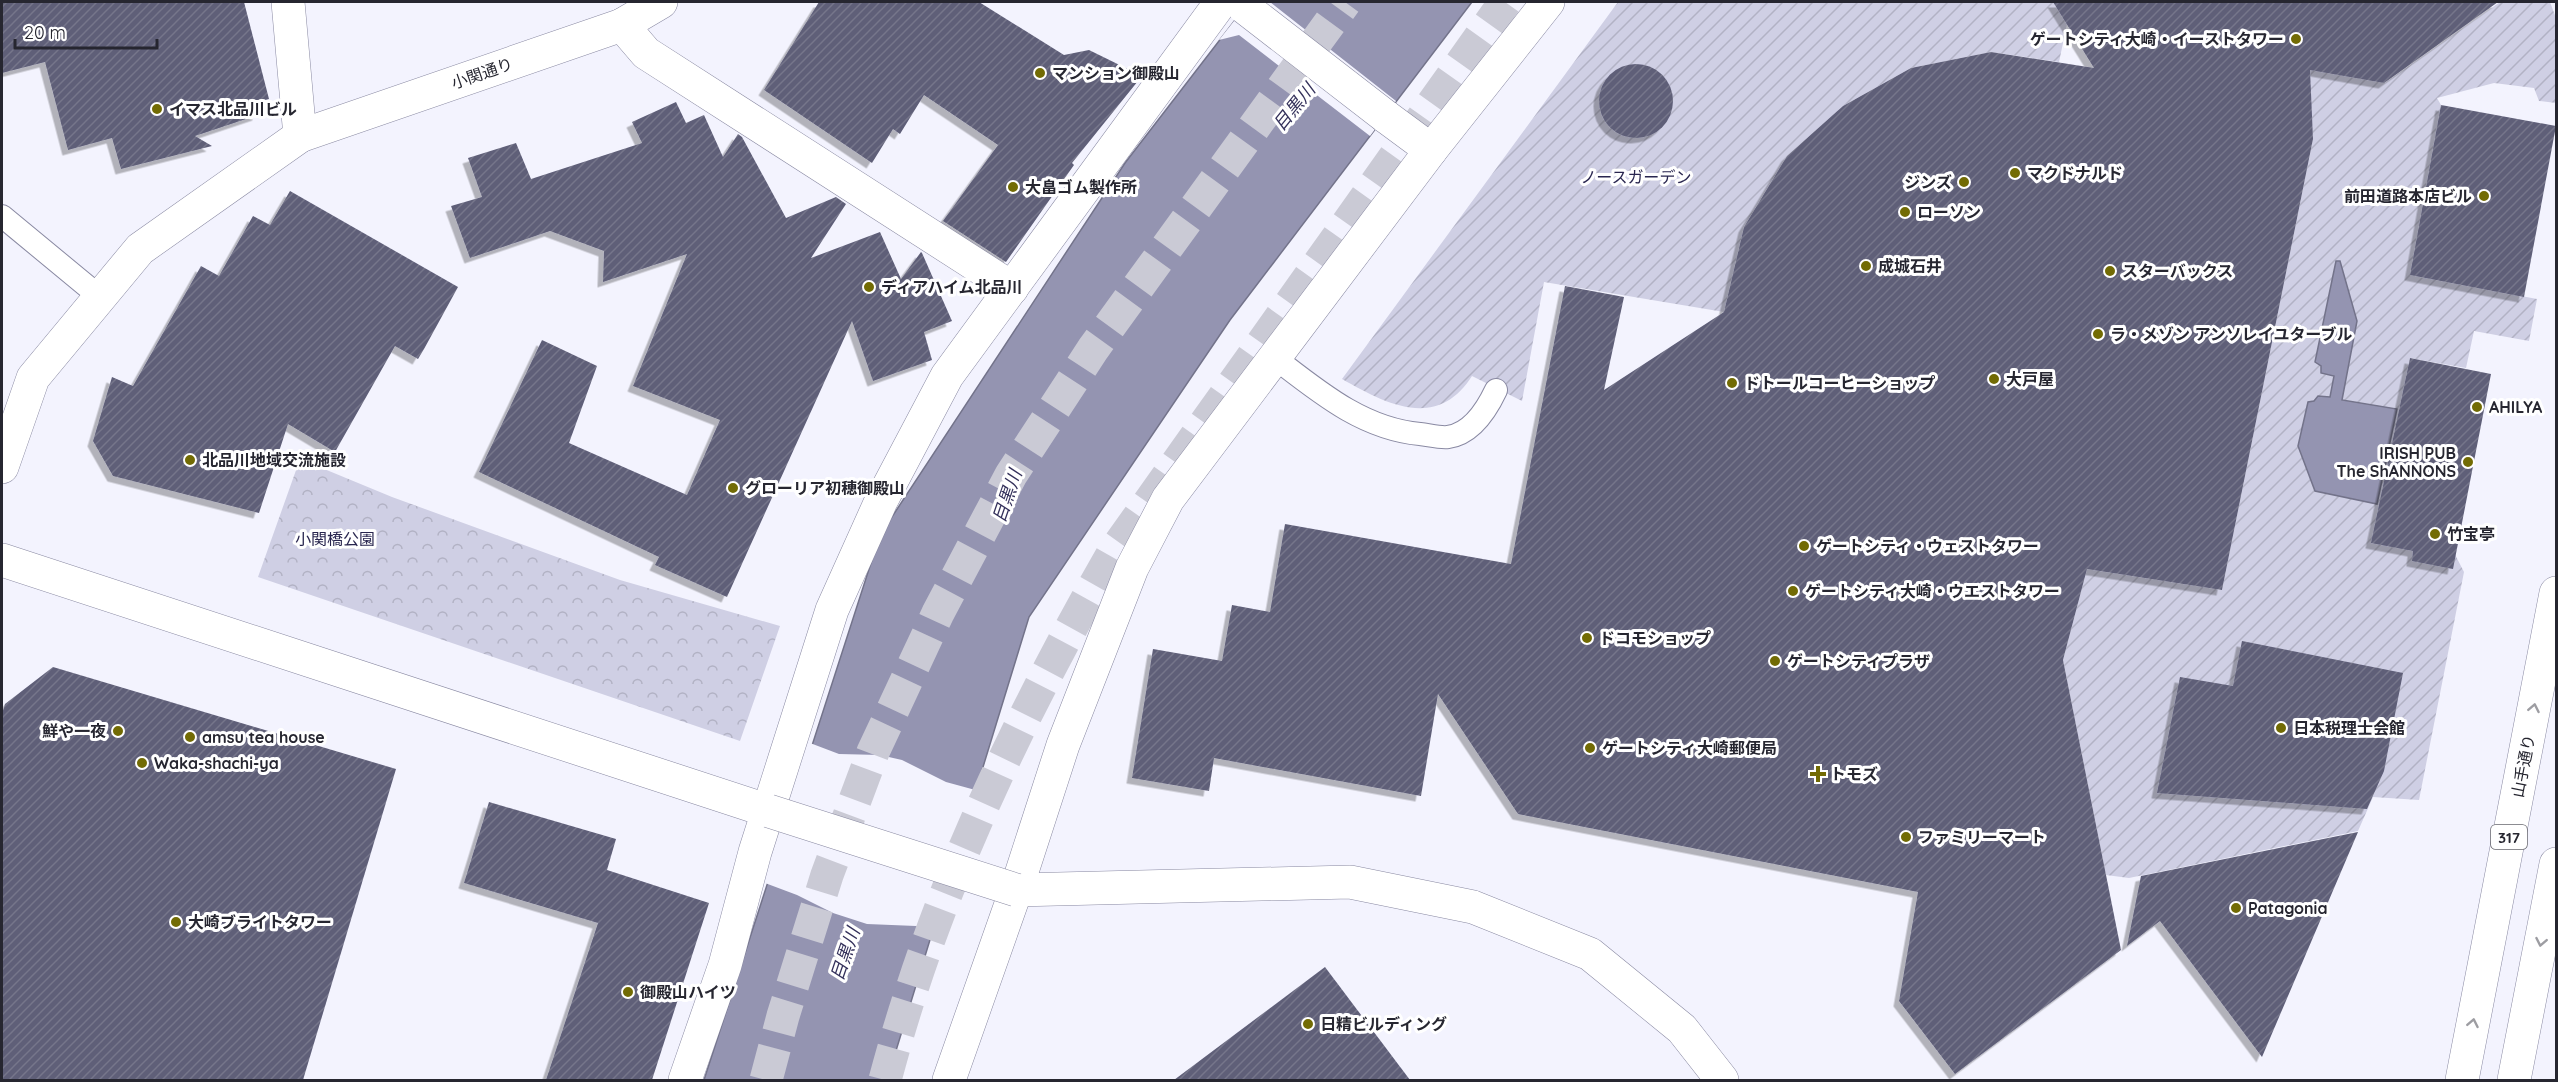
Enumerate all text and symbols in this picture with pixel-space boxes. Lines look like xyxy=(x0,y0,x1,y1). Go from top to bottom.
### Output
scale bar xyxy=(15,12,158,50)
text: 20 m xyxy=(24,21,66,44)
place label: ゲートシティ大崎・イーストタワー xyxy=(2030,29,2284,49)
marker: ゲートシティ大崎・イーストタワー xyxy=(2289,32,2303,46)
street label: 小関通り xyxy=(448,53,516,93)
place label: マンション御殿山 xyxy=(1052,63,1180,83)
marker: マンション御殿山 xyxy=(1033,66,1047,80)
water label: 目黒川 xyxy=(1268,77,1321,135)
place label: イマス北品川ビル xyxy=(169,99,297,119)
marker: イマス北品川ビル xyxy=(150,102,164,116)
place label: マクドナルド xyxy=(2027,163,2123,183)
marker: マクドナルド xyxy=(2008,166,2022,180)
park label: ノースガーデン xyxy=(1580,167,1692,187)
place label: ジンズ xyxy=(1904,172,1952,192)
marker: ジンズ xyxy=(1957,175,1971,189)
place label: 大畠ゴム製作所 xyxy=(1025,177,1137,197)
marker: 大畠ゴム製作所 xyxy=(1006,180,1020,194)
place label: 前田道路本店ビル xyxy=(2344,186,2472,206)
marker: 前田道路本店ビル xyxy=(2477,189,2491,203)
place label: ローソン xyxy=(1917,202,1981,222)
marker: ローソン xyxy=(1898,205,1912,219)
place label: 成城石井 xyxy=(1878,256,1942,276)
marker: 成城石井 xyxy=(1859,259,1873,273)
place label: スターバックス xyxy=(2122,261,2233,281)
marker: スターバックス xyxy=(2103,264,2117,278)
place label: ディアハイム北品川 xyxy=(881,277,1023,297)
marker: ディアハイム北品川 xyxy=(862,280,876,294)
place label: ラ・メゾン アンソレイユターブル xyxy=(2110,324,2353,344)
marker: ラ・メゾン アンソレイユターブル xyxy=(2091,327,2105,341)
place label: 大戸屋 xyxy=(2006,369,2054,389)
marker: 大戸屋 xyxy=(1987,372,2001,386)
place label: ドトールコーヒーショップ xyxy=(1744,373,1935,393)
marker: ドトールコーヒーショップ xyxy=(1725,376,1739,390)
place label: AHILYA xyxy=(2489,397,2543,417)
marker: AHILYA xyxy=(2470,400,2484,414)
place label: IRISH PUB The ShANNONS xyxy=(2337,443,2456,481)
place label: 北品川地域交流施設 xyxy=(202,450,346,470)
marker: 北品川地域交流施設 xyxy=(183,453,197,467)
marker: IRISH PUB The ShANNONS xyxy=(2461,455,2475,469)
water label: 目黒川 xyxy=(987,465,1027,525)
place label: グローリア初穂御殿山 xyxy=(745,478,905,498)
marker: グローリア初穂御殿山 xyxy=(726,481,740,495)
place label: 竹宝亭 xyxy=(2447,524,2495,544)
marker: 竹宝亭 xyxy=(2428,527,2442,541)
park label: 小関橋公園 xyxy=(295,529,375,549)
place label: ゲートシティ・ウェストタワー xyxy=(1816,536,2039,556)
marker: ゲートシティ・ウェストタワー xyxy=(1797,539,1811,553)
place label: ゲートシティ大崎・ウエストタワー xyxy=(1805,581,2060,601)
marker: ゲートシティ大崎・ウエストタワー xyxy=(1786,584,1800,598)
place label: ドコモショップ xyxy=(1599,628,1711,648)
marker: ドコモショップ xyxy=(1580,631,1594,645)
place label: ゲートシティプラザ xyxy=(1787,651,1930,671)
marker: ゲートシティプラザ xyxy=(1768,654,1782,668)
one-way arrow xyxy=(2527,703,2540,713)
place label: 日本税理士会館 xyxy=(2293,718,2405,738)
place label: 鮮や一夜 xyxy=(42,721,106,741)
marker: 日本税理士会館 xyxy=(2274,721,2288,735)
marker: 鮮や一夜 xyxy=(111,724,125,738)
place label: amsu tea house xyxy=(202,727,325,747)
marker: amsu tea house xyxy=(183,730,197,744)
street label: 山手通り xyxy=(2507,733,2539,799)
place label: ゲートシティ大崎郵便局 xyxy=(1602,738,1777,758)
marker: ゲートシティ大崎郵便局 xyxy=(1583,741,1597,755)
place label: Waka-shachi-ya xyxy=(154,753,279,773)
marker: Waka-shachi-ya xyxy=(135,756,149,770)
place label: トモズ xyxy=(1830,764,1878,784)
marker: トモズ xyxy=(1811,767,1825,781)
road number: 317 xyxy=(2491,825,2527,849)
place label: ファミリーマート xyxy=(1918,827,2046,847)
marker: ファミリーマート xyxy=(1899,830,1913,844)
place label: Patagonia xyxy=(2248,898,2327,918)
marker: Patagonia xyxy=(2229,901,2243,915)
place label: 大崎ブライトタワー xyxy=(188,912,332,932)
marker: 大崎ブライトタワー xyxy=(169,915,183,929)
water label: 目黒川 xyxy=(825,923,865,983)
one-way arrow xyxy=(2535,937,2548,947)
place label: 御殿山ハイツ xyxy=(640,982,736,1002)
marker: 御殿山ハイツ xyxy=(621,985,635,999)
place label: 日精ビルディング xyxy=(1320,1014,1447,1034)
marker: 日精ビルディング xyxy=(1301,1017,1315,1031)
one-way arrow xyxy=(2466,1018,2479,1028)

